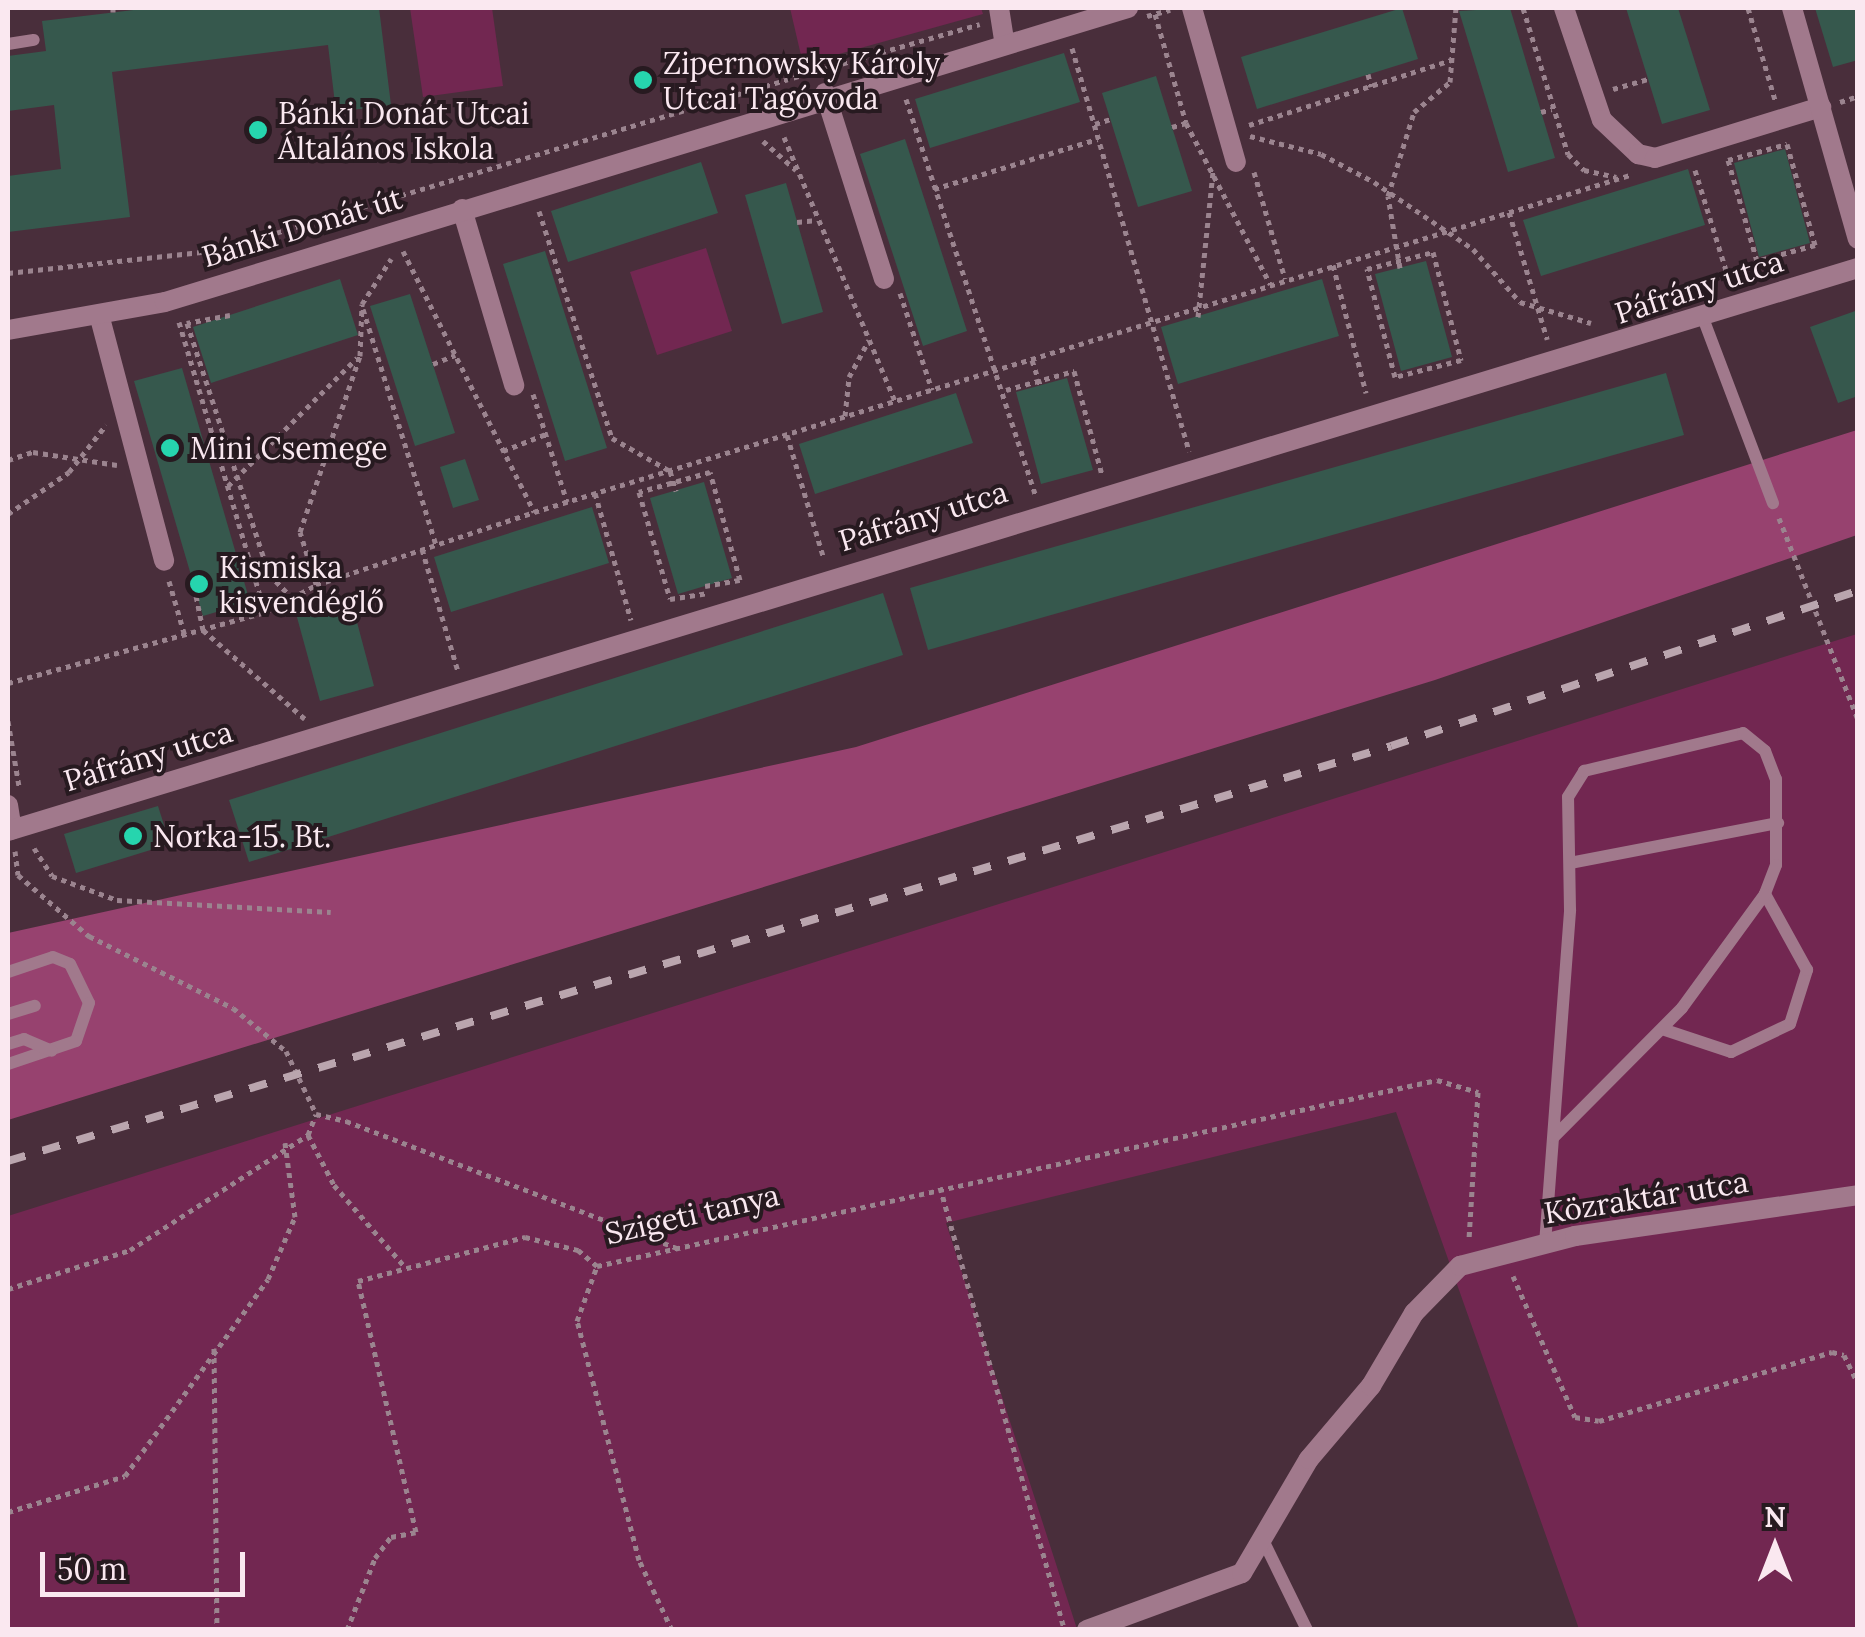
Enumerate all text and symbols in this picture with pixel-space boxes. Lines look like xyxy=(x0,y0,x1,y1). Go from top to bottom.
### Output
place label: Zipernowsky Károly Utcai Tagóvoda xyxy=(663,45,940,116)
marker: Zipernowsky Károly Utcai Tagóvoda xyxy=(632,69,654,91)
place label: Bánki Donát Utcai Általános Iskola xyxy=(278,95,529,166)
marker: Bánki Donát Utcai Általános Iskola xyxy=(247,119,269,141)
street label: Bánki Donát út xyxy=(198,179,406,275)
street label: Páfrány utca xyxy=(1610,243,1788,331)
place label: Mini Csemege xyxy=(190,430,387,466)
marker: Mini Csemege xyxy=(159,437,181,459)
street label: Páfrány utca xyxy=(834,473,1012,559)
place label: Kismiska kisvendéglő xyxy=(219,549,384,620)
marker: Kismiska kisvendéglő xyxy=(188,573,210,595)
street label: Páfrány utca xyxy=(59,713,237,799)
place label: Norka-15. Bt. xyxy=(153,818,331,854)
marker: Norka-15. Bt. xyxy=(122,825,144,847)
street label: Közraktár utca xyxy=(1541,1163,1751,1231)
street label: Szigeti tanya xyxy=(601,1176,783,1252)
north arrow xyxy=(1725,1497,1825,1597)
text: N xyxy=(1764,1499,1786,1535)
scale bar xyxy=(45,1532,250,1594)
text: 50 m xyxy=(57,1550,127,1588)

